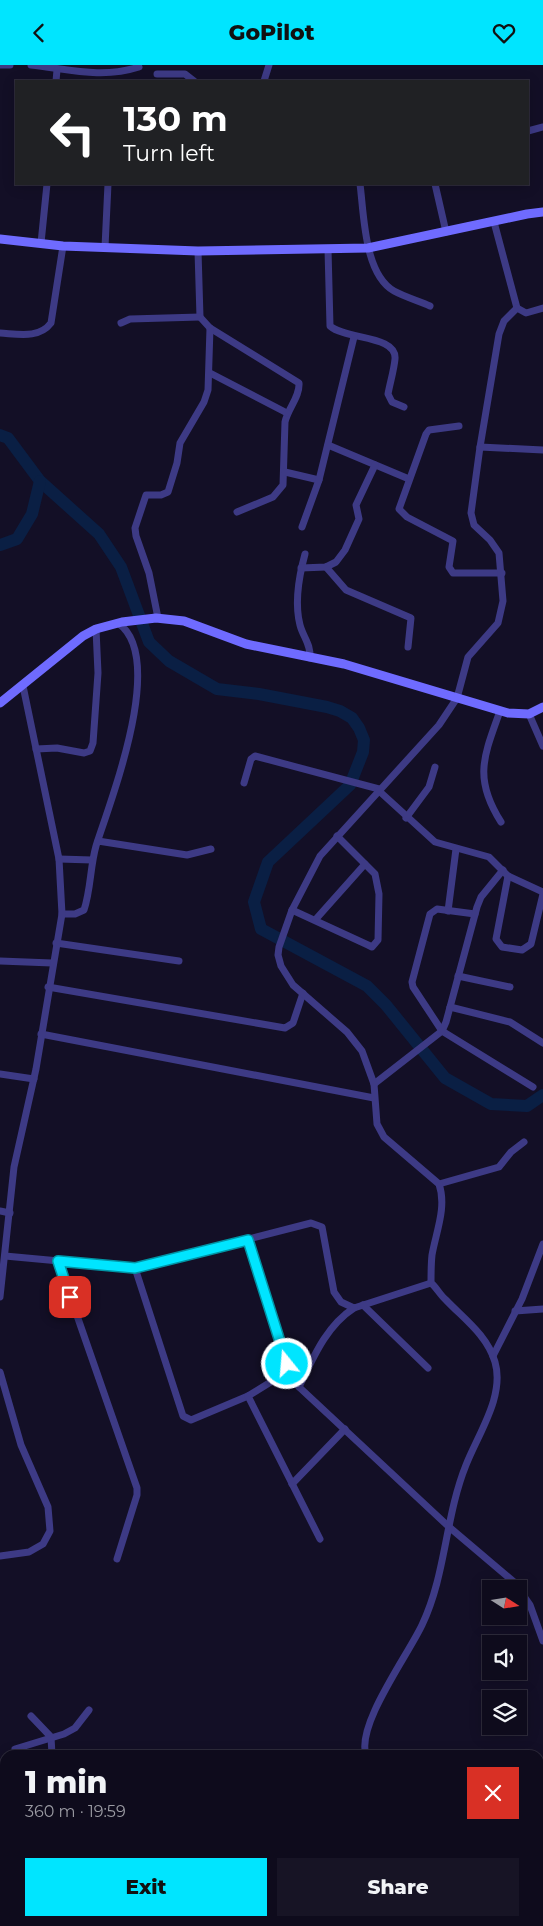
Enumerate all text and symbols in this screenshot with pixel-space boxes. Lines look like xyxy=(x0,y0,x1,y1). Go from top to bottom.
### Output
icon: back xyxy=(25,19,53,47)
text: GoPilot xyxy=(228,19,315,46)
icon: heart xyxy=(490,19,518,47)
text: 130 m xyxy=(123,97,228,140)
icon: left xyxy=(40,100,105,165)
text: Turn left xyxy=(123,140,215,167)
pin xyxy=(49,1276,91,1318)
icon: arrive xyxy=(56,1283,84,1311)
position arrow xyxy=(260,1337,312,1389)
north arrow xyxy=(482,1580,528,1625)
map controls xyxy=(482,1580,527,1735)
button: sound xyxy=(482,1635,527,1680)
button: layers xyxy=(482,1690,527,1735)
text: 1 min xyxy=(25,1764,108,1801)
button: close xyxy=(467,1767,519,1819)
text: 360 m · 19:59 xyxy=(25,1802,126,1821)
button: Exit xyxy=(25,1858,267,1916)
button: Share xyxy=(277,1858,519,1916)

